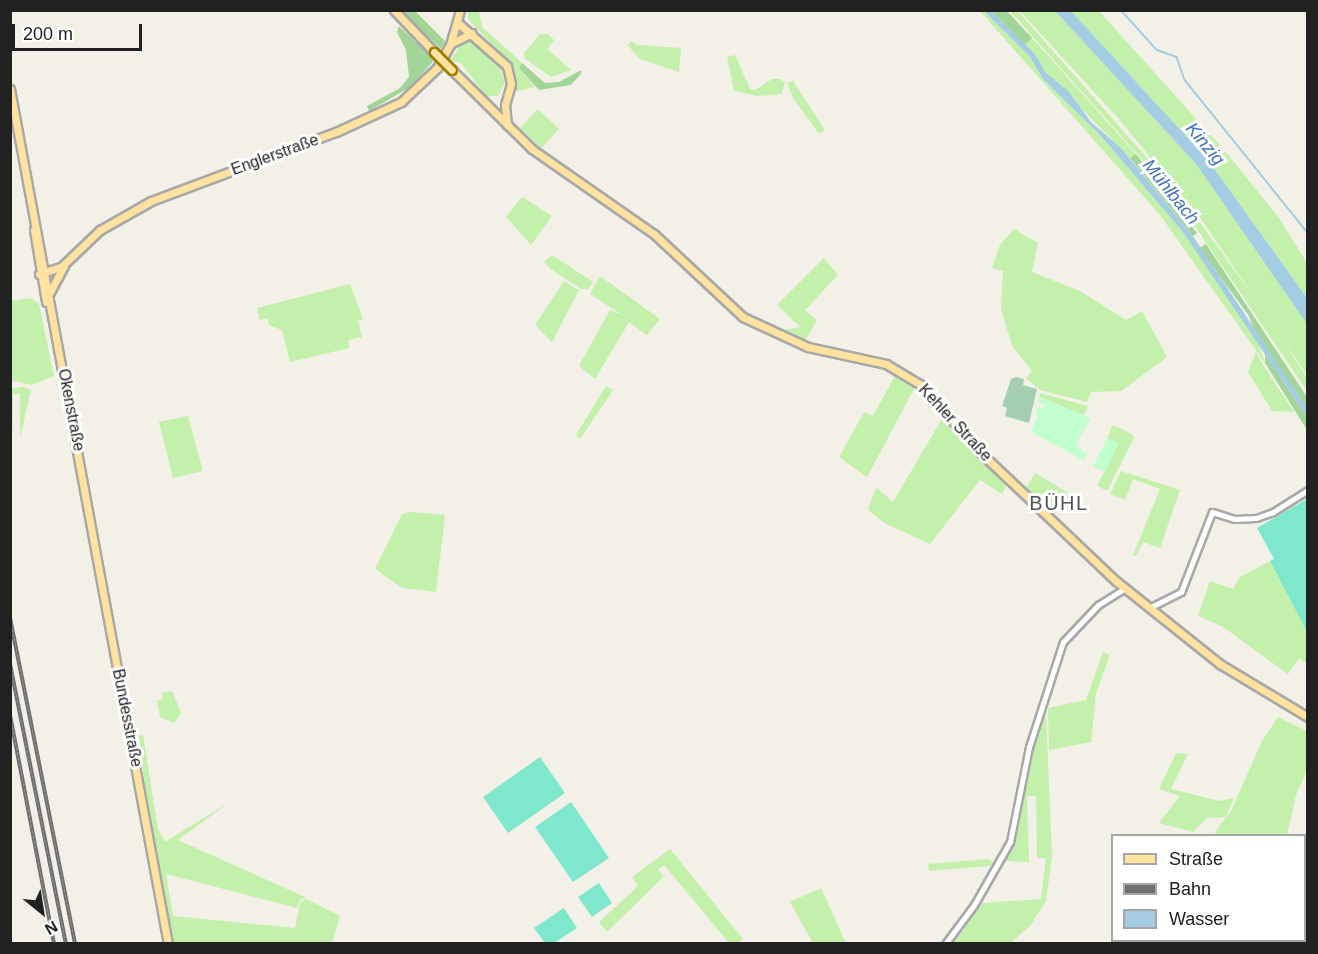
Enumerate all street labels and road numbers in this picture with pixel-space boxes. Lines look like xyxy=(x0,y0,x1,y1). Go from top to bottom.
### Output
street label: Englerstraße xyxy=(229,130,321,180)
street label: Okenstraße xyxy=(54,367,88,453)
street label: Kehler Straße xyxy=(914,380,996,466)
street label: Bundesstraße xyxy=(108,667,146,769)

